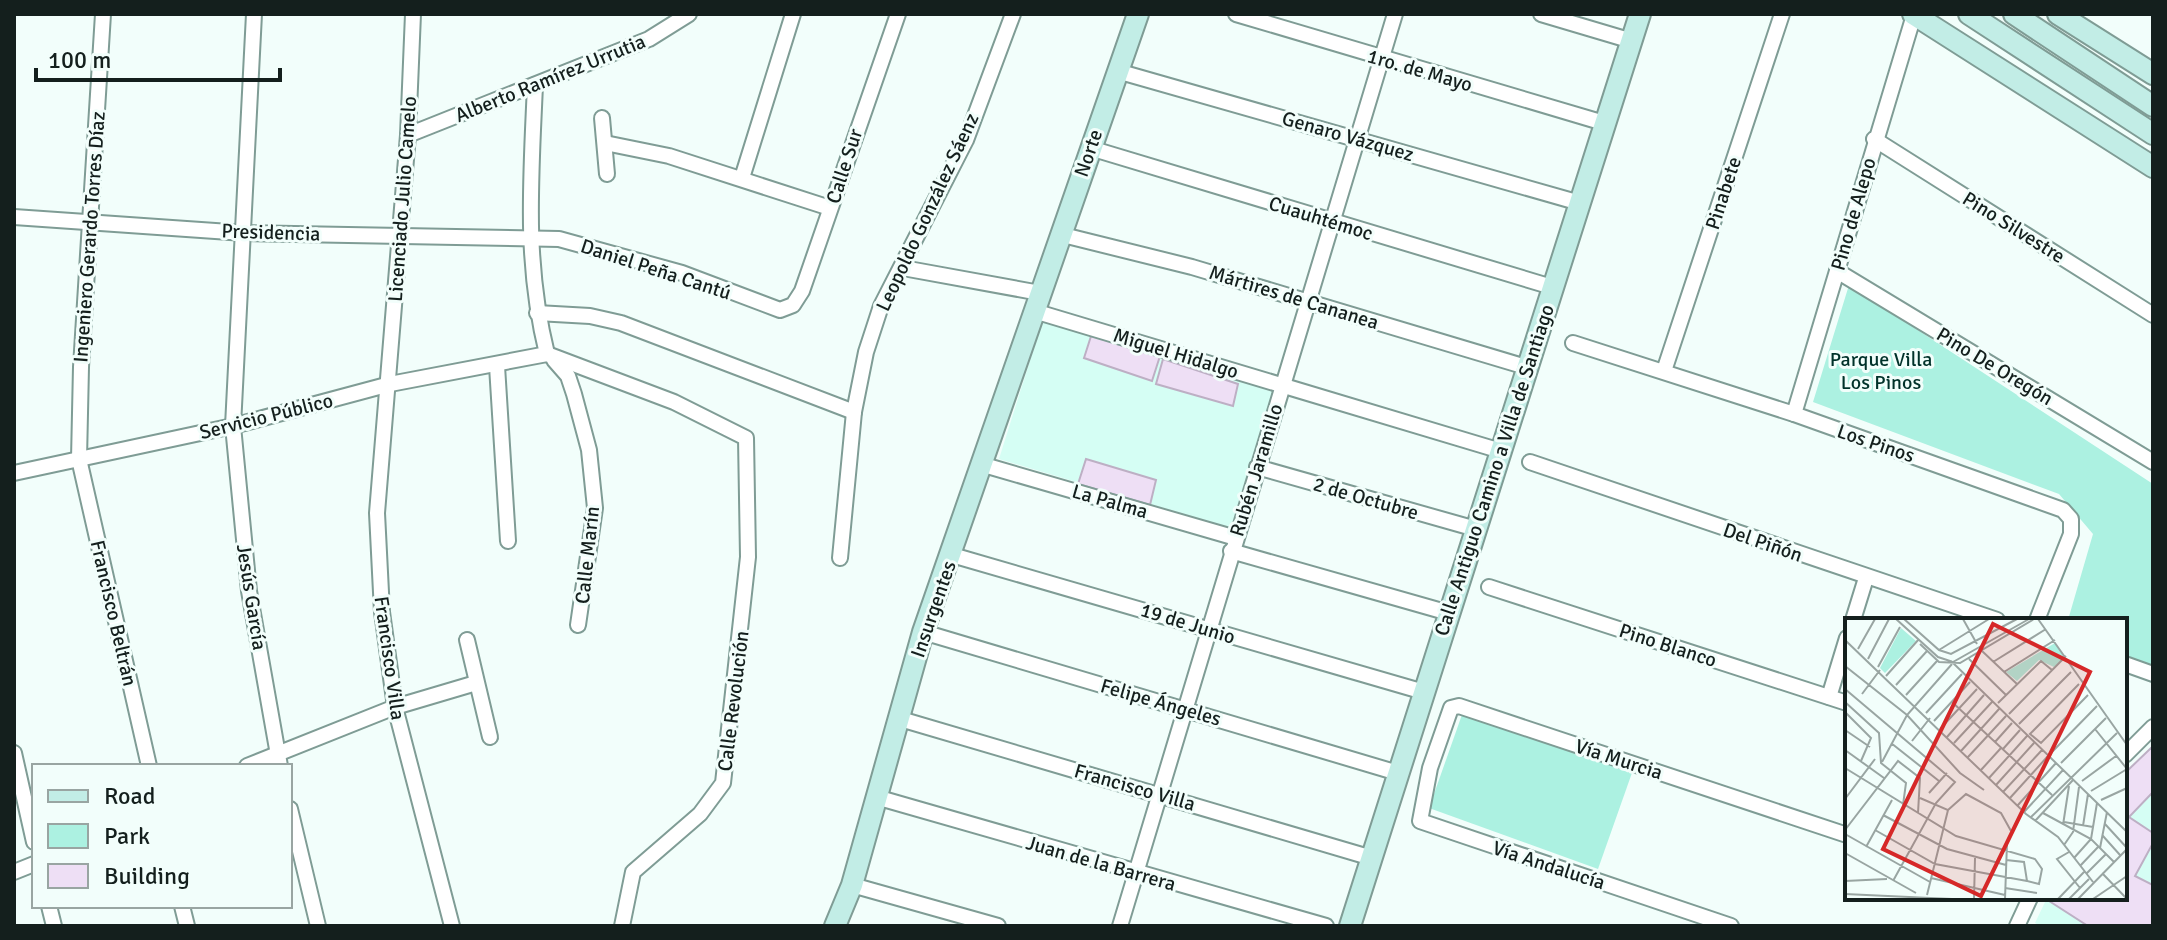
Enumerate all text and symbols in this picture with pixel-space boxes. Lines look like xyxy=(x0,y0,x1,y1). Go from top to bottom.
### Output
street label: Alberto Ramírez Urrutia xyxy=(451,29,649,128)
scale bar xyxy=(36,32,280,82)
street label: 1ro. de Mayo xyxy=(1364,44,1475,97)
text: 100 m xyxy=(48,45,111,75)
street label: Licenciado Julio Camelo xyxy=(383,95,422,303)
street label: Genaro Vázquez xyxy=(1279,106,1417,167)
street label: Leopoldo González Sáenz xyxy=(871,109,984,315)
street label: Ingeniero Gerardo Torres Díaz xyxy=(68,111,111,363)
street label: Calle Sur xyxy=(821,125,868,207)
street label: Norte xyxy=(1069,126,1108,180)
street label: Pinabete xyxy=(1700,154,1747,233)
street label: Pino de Alepo xyxy=(1825,155,1882,273)
street label: Pino Silvestre xyxy=(1958,186,2070,269)
street label: Cuauhtémoc xyxy=(1266,191,1376,246)
street label: Presidencia xyxy=(221,218,321,247)
street label: Daniel Peña Cantú xyxy=(577,233,734,306)
street label: Mártires de Cananea xyxy=(1206,260,1382,335)
street label: Calle Antiguo Camino a Villa de Santiago xyxy=(1429,301,1560,639)
street label: Pino De Oregón xyxy=(1932,322,2058,411)
street label: Miguel Hidalgo xyxy=(1110,323,1242,384)
park label: Parque Villa Los Pinos xyxy=(1830,347,1932,395)
street label: Servicio Público xyxy=(197,388,335,445)
street label: Rubén Jaramillo xyxy=(1224,401,1289,540)
street label: Los Pinos xyxy=(1834,419,1918,468)
street label: 2 de Octubre xyxy=(1310,472,1421,525)
street label: La Palma xyxy=(1069,479,1151,524)
street label: Calle Marín xyxy=(570,505,605,605)
street label: Del Piñón xyxy=(1720,517,1806,568)
street label: Francisco Beltrán xyxy=(85,538,142,689)
street label: Jesús García xyxy=(231,542,272,652)
street label: Insurgentes xyxy=(905,557,962,661)
street label: Francisco Villa xyxy=(368,595,411,722)
street label: 19 de Junio xyxy=(1138,597,1238,650)
street label: Pino Blanco xyxy=(1616,618,1720,673)
inset map xyxy=(1845,618,2127,900)
street label: Calle Revolución xyxy=(712,629,755,773)
street label: Felipe Ángeles xyxy=(1098,673,1224,732)
street label: Vía Murcia xyxy=(1572,734,1666,785)
street label: Francisco Villa xyxy=(1071,758,1198,817)
legend xyxy=(32,764,292,908)
text: Road xyxy=(104,781,155,811)
text: Park xyxy=(104,821,150,851)
street label: Juan de la Barrera xyxy=(1023,830,1179,897)
street label: Vía Andalucía xyxy=(1489,836,1608,895)
text: Building xyxy=(104,861,190,891)

